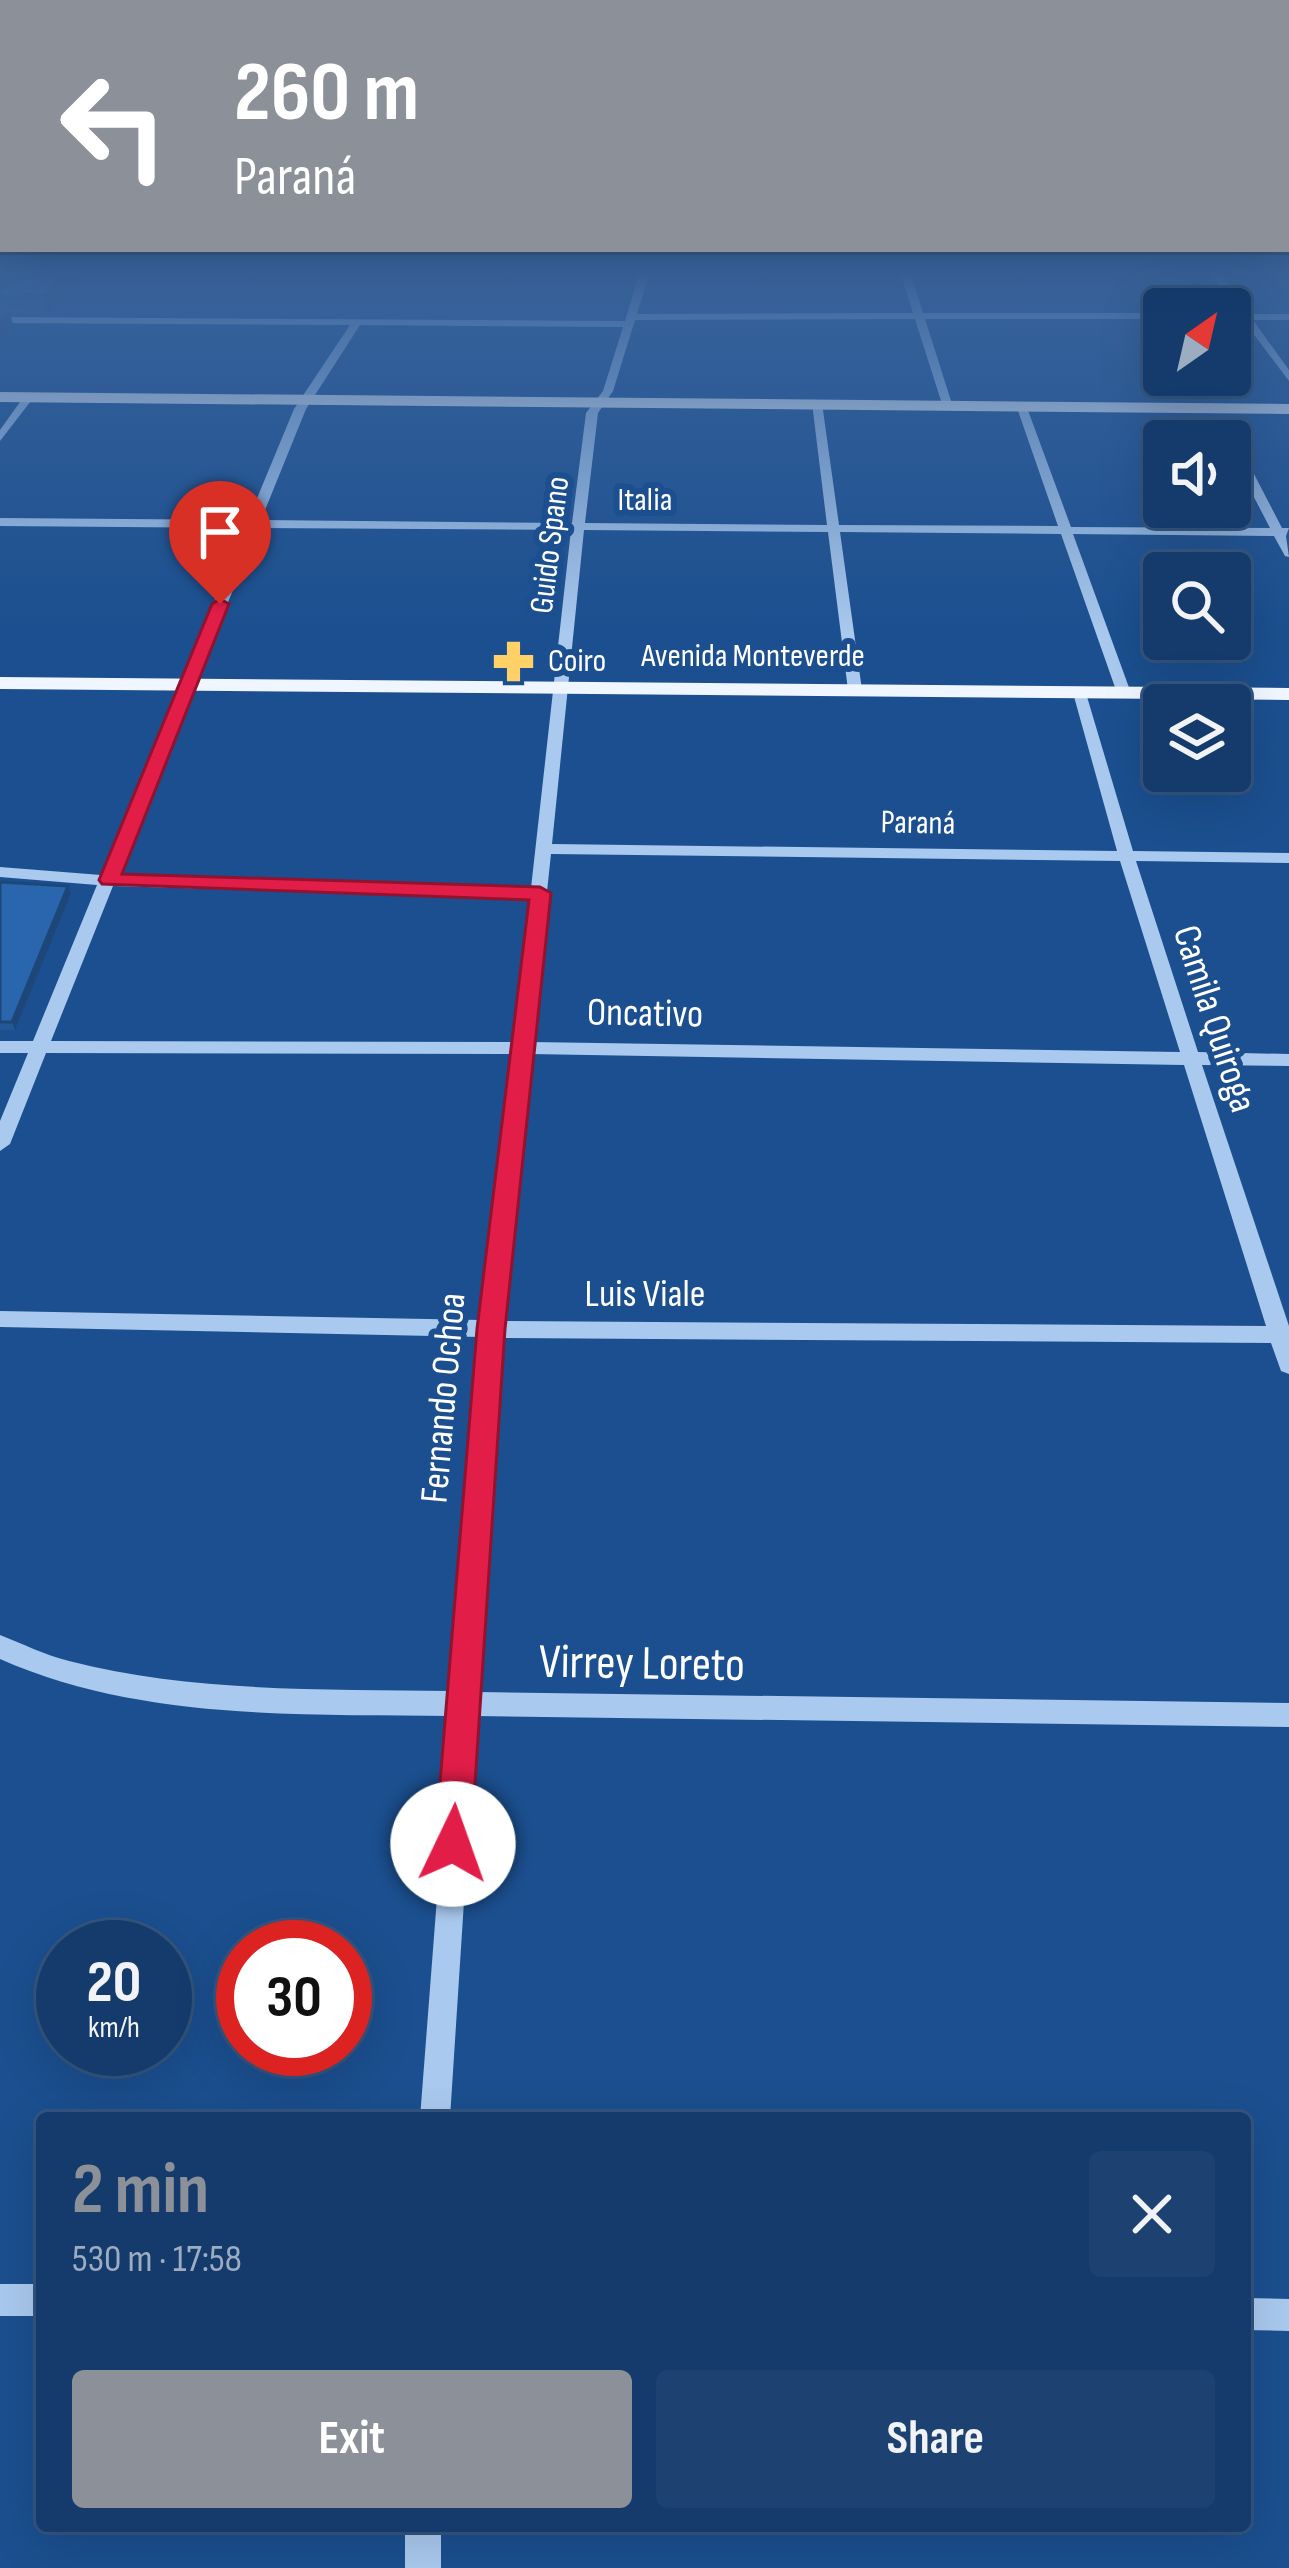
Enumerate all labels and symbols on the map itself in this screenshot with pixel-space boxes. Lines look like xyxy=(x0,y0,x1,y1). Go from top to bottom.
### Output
north arrow xyxy=(1143,288,1251,396)
street label: Guido Spano xyxy=(522,474,578,616)
street label: Italia xyxy=(618,480,672,520)
pin xyxy=(169,481,271,604)
street label: Avenida Monteverde xyxy=(640,636,865,676)
pharmacy icon: Coiro xyxy=(491,638,537,684)
place label: Coiro xyxy=(548,641,606,681)
street label: Paraná xyxy=(880,802,956,844)
street label: Camila Quiroga xyxy=(1162,920,1266,1118)
street label: Oncativo xyxy=(587,989,703,1039)
street label: Luis Viale xyxy=(585,1271,705,1318)
street label: Fernando Ochoa xyxy=(411,1291,477,1505)
street label: Virrey Loreto xyxy=(539,1634,745,1694)
position arrow xyxy=(390,1781,516,1907)
speed limit sign: 30 xyxy=(216,1920,372,2076)

